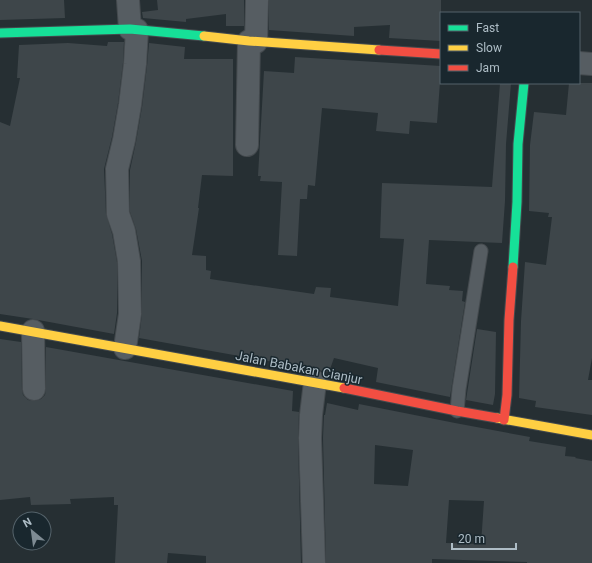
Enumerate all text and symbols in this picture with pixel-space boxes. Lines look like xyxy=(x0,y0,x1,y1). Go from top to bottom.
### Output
legend xyxy=(440,12,580,84)
text: Fast xyxy=(476,21,499,35)
text: Slow xyxy=(476,41,502,55)
text: Jam xyxy=(476,61,500,75)
street label: Jalan Babakan Cianjur xyxy=(234,348,364,387)
north arrow xyxy=(12,511,52,551)
text: N xyxy=(21,515,34,530)
scale bar xyxy=(452,525,516,551)
text: 20 m xyxy=(458,532,485,546)

